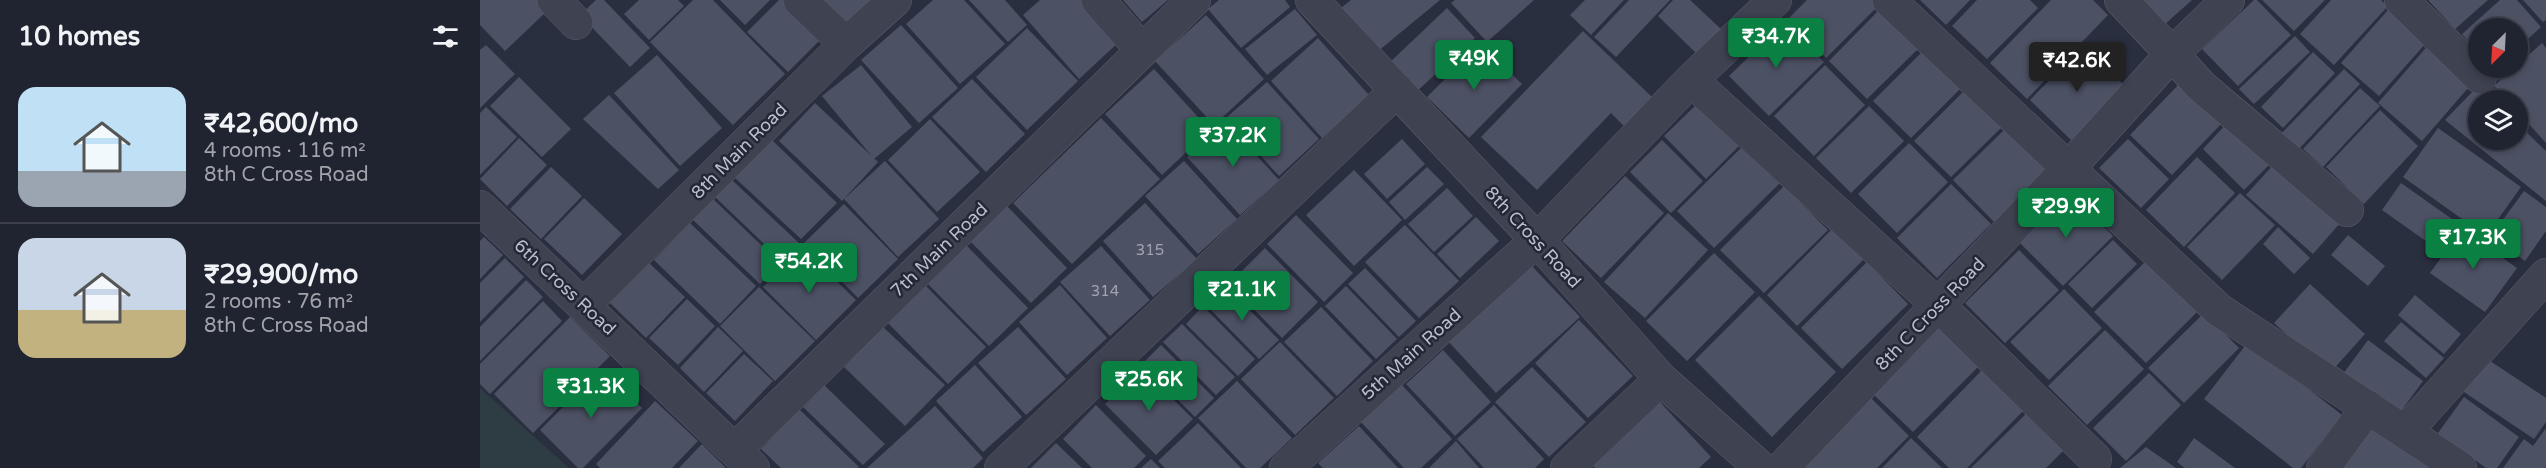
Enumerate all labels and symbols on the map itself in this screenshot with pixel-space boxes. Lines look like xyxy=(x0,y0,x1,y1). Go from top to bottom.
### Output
pin: ₹34.7K xyxy=(1727,18,1825,69)
north arrow xyxy=(2468,18,2528,78)
pin: ₹49K xyxy=(1438,40,1510,91)
pin: ₹42.6K xyxy=(2028,42,2126,93)
street label: 8th Main Road xyxy=(686,98,792,204)
pin: ₹37.2K xyxy=(1184,117,1282,168)
street label: 8th Cross Road xyxy=(1480,182,1586,292)
pin: ₹29.9K xyxy=(2017,188,2115,239)
street label: 7th Main Road xyxy=(886,198,992,302)
pin: ₹17.3K xyxy=(2424,219,2522,270)
street label: 6th Cross Road xyxy=(510,234,620,340)
house number: 315 xyxy=(1136,241,1164,259)
pin: ₹54.2K xyxy=(760,243,858,294)
street label: 8th C Cross Road xyxy=(1871,253,1989,375)
pin: ₹21.1K xyxy=(1193,271,1291,322)
house number: 314 xyxy=(1091,282,1119,300)
street label: 5th Main Road xyxy=(1357,303,1465,405)
pin: ₹25.6K xyxy=(1100,361,1198,412)
pin: ₹31.3K xyxy=(542,368,640,419)

